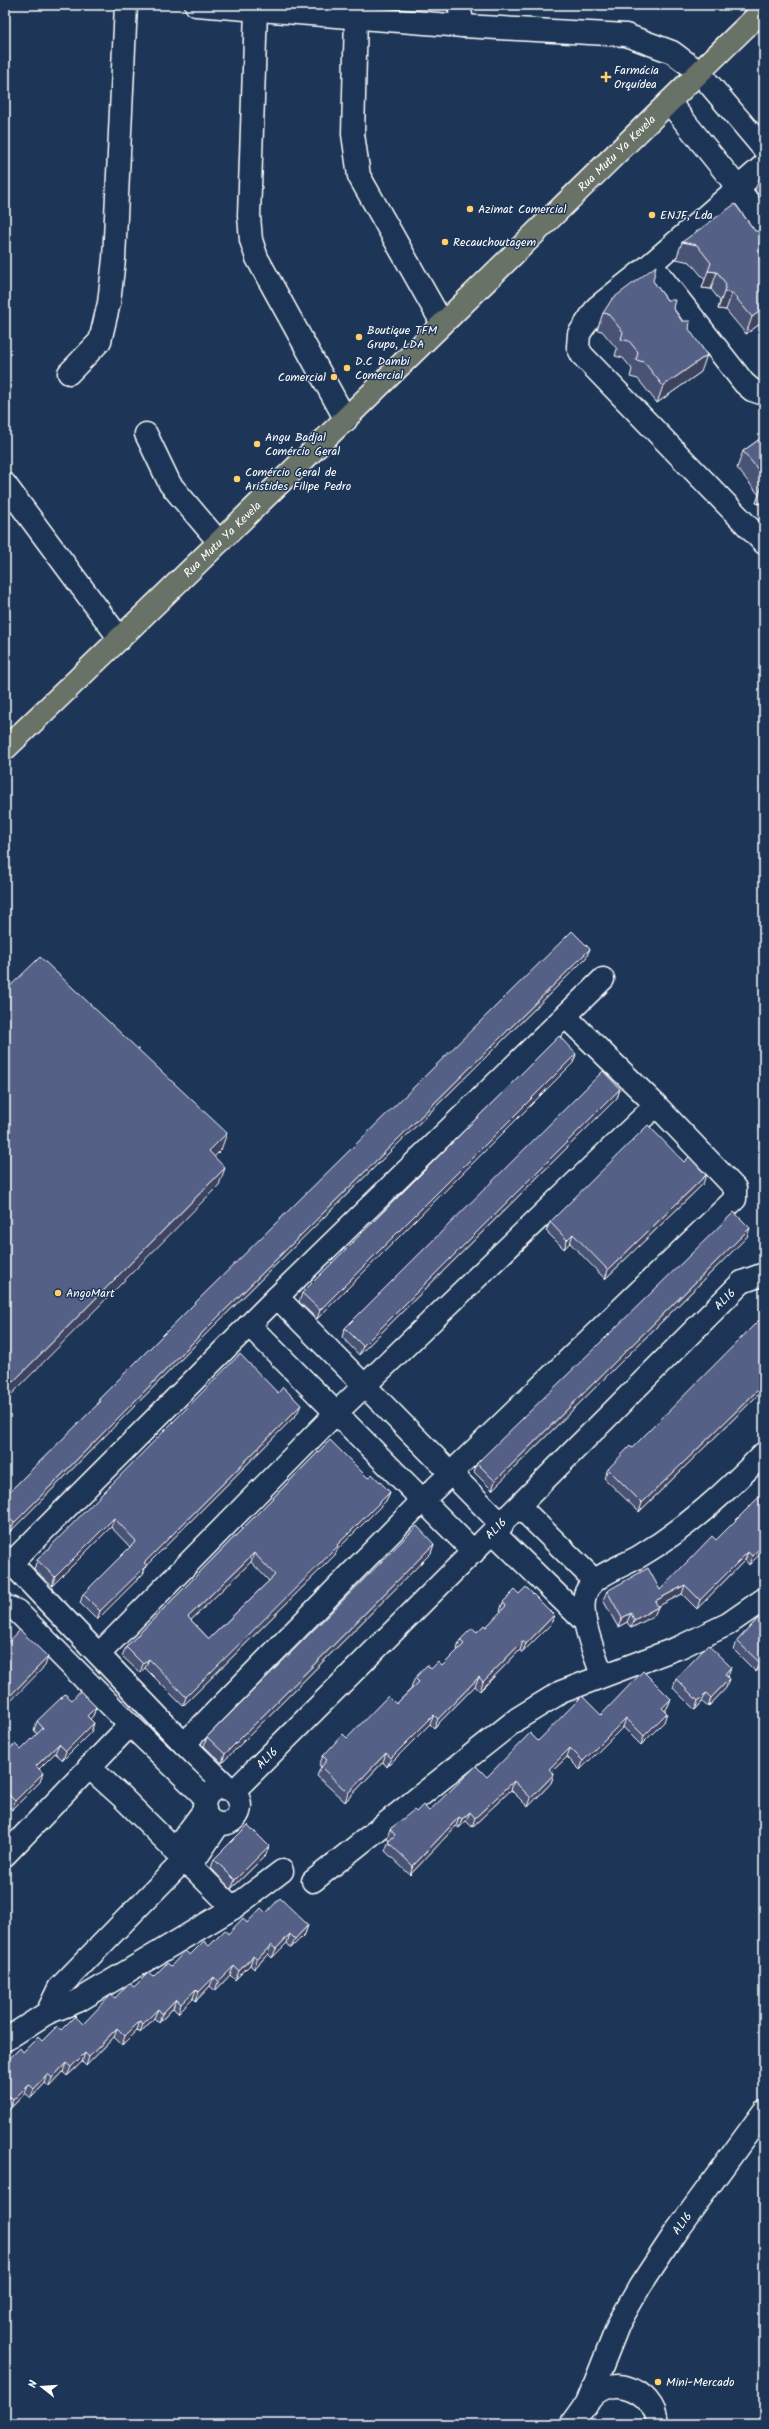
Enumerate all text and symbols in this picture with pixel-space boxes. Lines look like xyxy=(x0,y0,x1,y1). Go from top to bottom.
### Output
place label: Farmácia Orquídea xyxy=(614,61,659,94)
marker: Farmácia Orquídea xyxy=(601,72,611,82)
street label: Rua Mutu Ya Kevela xyxy=(573,110,660,196)
place label: Azimat Comercial xyxy=(478,200,566,219)
marker: Azimat Comercial xyxy=(465,204,475,214)
place label: ENJF, Lda xyxy=(660,206,713,225)
marker: ENJF, Lda xyxy=(647,210,657,220)
place label: Recauchoutagem xyxy=(453,233,537,252)
marker: Recauchoutagem xyxy=(440,237,450,247)
place label: Boutique TFM Grupo, LDA xyxy=(367,321,438,354)
marker: Boutique TFM Grupo, LDA xyxy=(354,332,364,342)
place label: D.C Dambi Comercial xyxy=(355,352,411,385)
marker: D.C Dambi Comercial xyxy=(342,363,352,373)
place label: Comercial xyxy=(278,368,326,387)
marker: Comercial xyxy=(329,372,339,382)
place label: Angu Badjal Comércio Geral xyxy=(265,428,340,461)
marker: Angu Badjal Comércio Geral xyxy=(252,439,262,449)
place label: Comércio Geral de Aristides Filipe Pedro xyxy=(245,463,351,496)
marker: Comércio Geral de Aristides Filipe Pedro xyxy=(232,474,242,484)
street label: Rua Mutu Ya Kevela xyxy=(179,496,266,582)
place label: AngoMart xyxy=(66,1284,115,1303)
street label: AL16 xyxy=(709,1284,740,1315)
marker: AngoMart xyxy=(53,1288,63,1298)
street label: AL16 xyxy=(481,1513,511,1544)
street label: AL16 xyxy=(252,1743,282,1773)
street label: AL16 xyxy=(667,2208,697,2239)
north arrow xyxy=(22,2367,62,2407)
place label: Mini-Mercado xyxy=(666,2373,734,2392)
marker: Mini-Mercado xyxy=(653,2377,663,2387)
text: N xyxy=(24,2378,43,2390)

